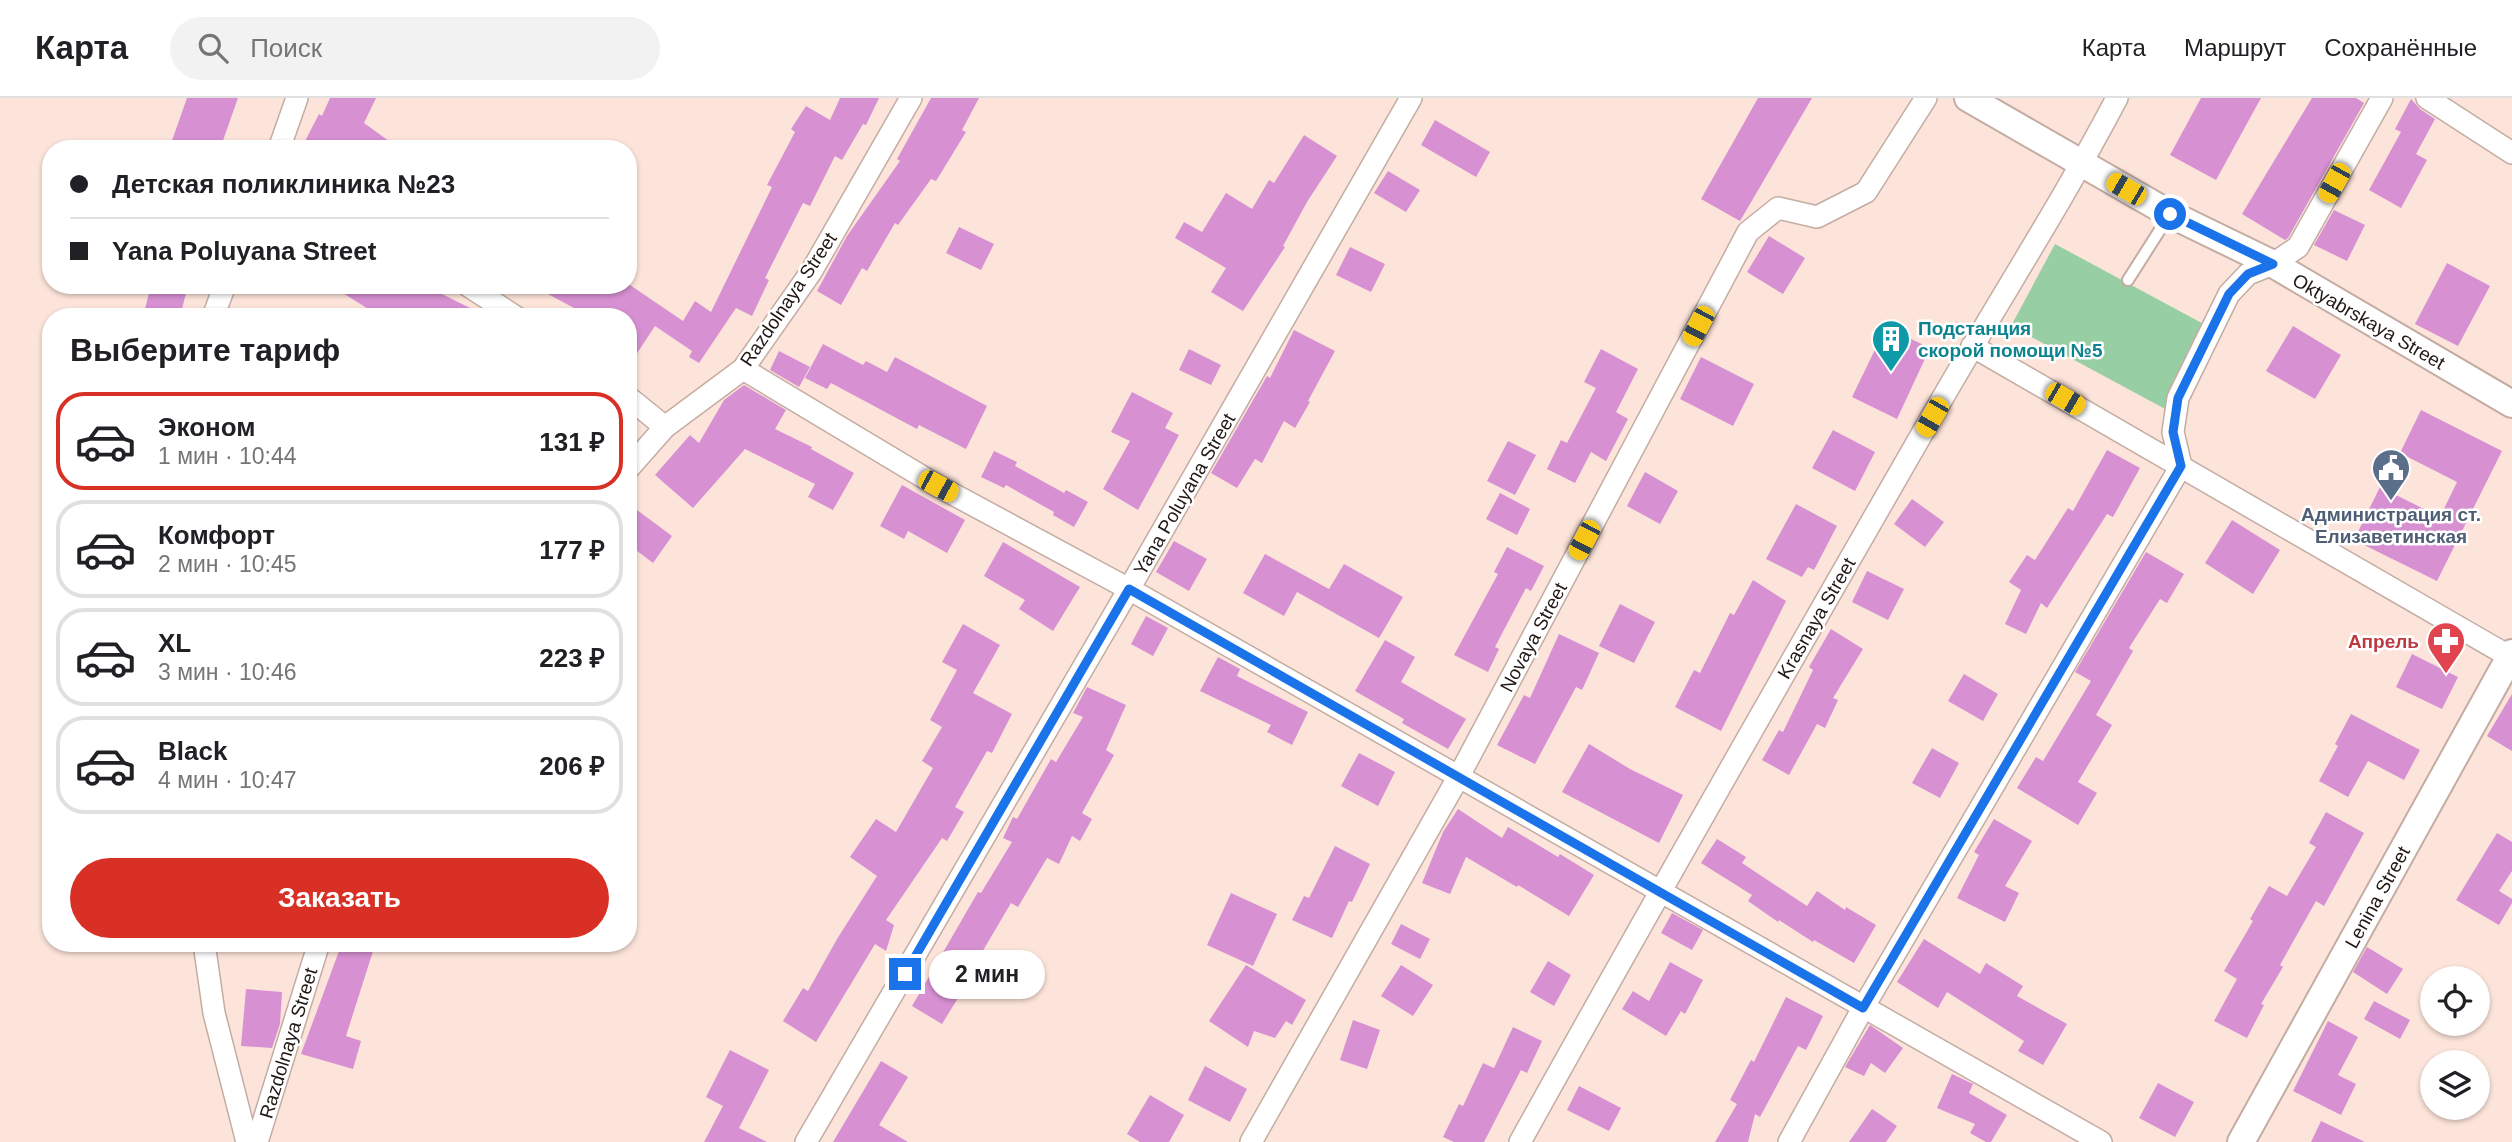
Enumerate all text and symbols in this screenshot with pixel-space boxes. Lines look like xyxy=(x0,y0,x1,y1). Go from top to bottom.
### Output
search box xyxy=(170,17,660,80)
text: Карта xyxy=(35,29,128,66)
icon: search xyxy=(194,29,232,67)
text: Поиск xyxy=(250,33,322,63)
text: Карта xyxy=(2082,34,2146,61)
text: Маршрут xyxy=(2184,34,2286,61)
text: Сохранённые xyxy=(2324,34,2477,61)
car xyxy=(2315,160,2354,206)
text: Детская поликлиника №23 xyxy=(112,169,455,199)
car xyxy=(2103,169,2150,209)
route start xyxy=(2154,198,2186,230)
street label: Razdolnaya Street xyxy=(736,228,841,370)
text: Yana Poluyana Street xyxy=(112,236,376,266)
street label: Oktyabrskaya Street xyxy=(2289,269,2449,374)
car xyxy=(1679,303,1718,349)
building icon: Подстанция скорой помощи №5 xyxy=(1870,318,1912,373)
place label: Подстанция скорой помощи №5 xyxy=(1918,318,2103,361)
text: Выберите тариф xyxy=(70,332,340,368)
car xyxy=(2042,379,2089,419)
car xyxy=(1913,394,1952,440)
street label: Yana Poluyana Street xyxy=(1129,409,1240,579)
icon: car xyxy=(74,410,137,473)
text: Эконом xyxy=(158,412,256,442)
text: 131 ₽ xyxy=(539,427,605,457)
text: 1 мин · 10:44 xyxy=(158,443,297,469)
public building icon: Администрация ст. Елизаветинская xyxy=(2370,447,2412,502)
car xyxy=(915,467,962,505)
place label: Администрация ст. Елизаветинская xyxy=(2301,504,2481,547)
car xyxy=(1565,517,1604,563)
icon: car xyxy=(74,518,137,581)
text: Комфорт xyxy=(158,520,275,550)
text: 177 ₽ xyxy=(539,535,605,565)
text: 2 мин · 10:45 xyxy=(158,551,297,577)
street label: Krasnaya Street xyxy=(1773,553,1860,682)
street label: Novaya Street xyxy=(1496,579,1571,695)
pharmacy icon: Апрель xyxy=(2425,620,2467,675)
icon: car xyxy=(74,626,137,689)
text: XL xyxy=(158,628,191,658)
place label: Апрель xyxy=(2348,631,2419,652)
text: 223 ₽ xyxy=(539,643,605,673)
text: 3 мин · 10:46 xyxy=(158,659,297,685)
icon: car xyxy=(74,734,137,797)
text: Black xyxy=(158,736,227,766)
text: 206 ₽ xyxy=(539,751,605,781)
text: 4 мин · 10:47 xyxy=(158,767,297,793)
street label: Lenina Street xyxy=(2341,842,2414,952)
button: Заказать xyxy=(70,858,609,938)
callout: 2 мин xyxy=(930,950,1045,998)
route end xyxy=(889,958,921,990)
text: 2 мин xyxy=(955,961,1019,987)
street label: Razdolnaya Street xyxy=(256,965,322,1121)
map controls xyxy=(2420,966,2490,1120)
button: locate xyxy=(2420,966,2490,1036)
button: layers xyxy=(2420,1050,2490,1120)

